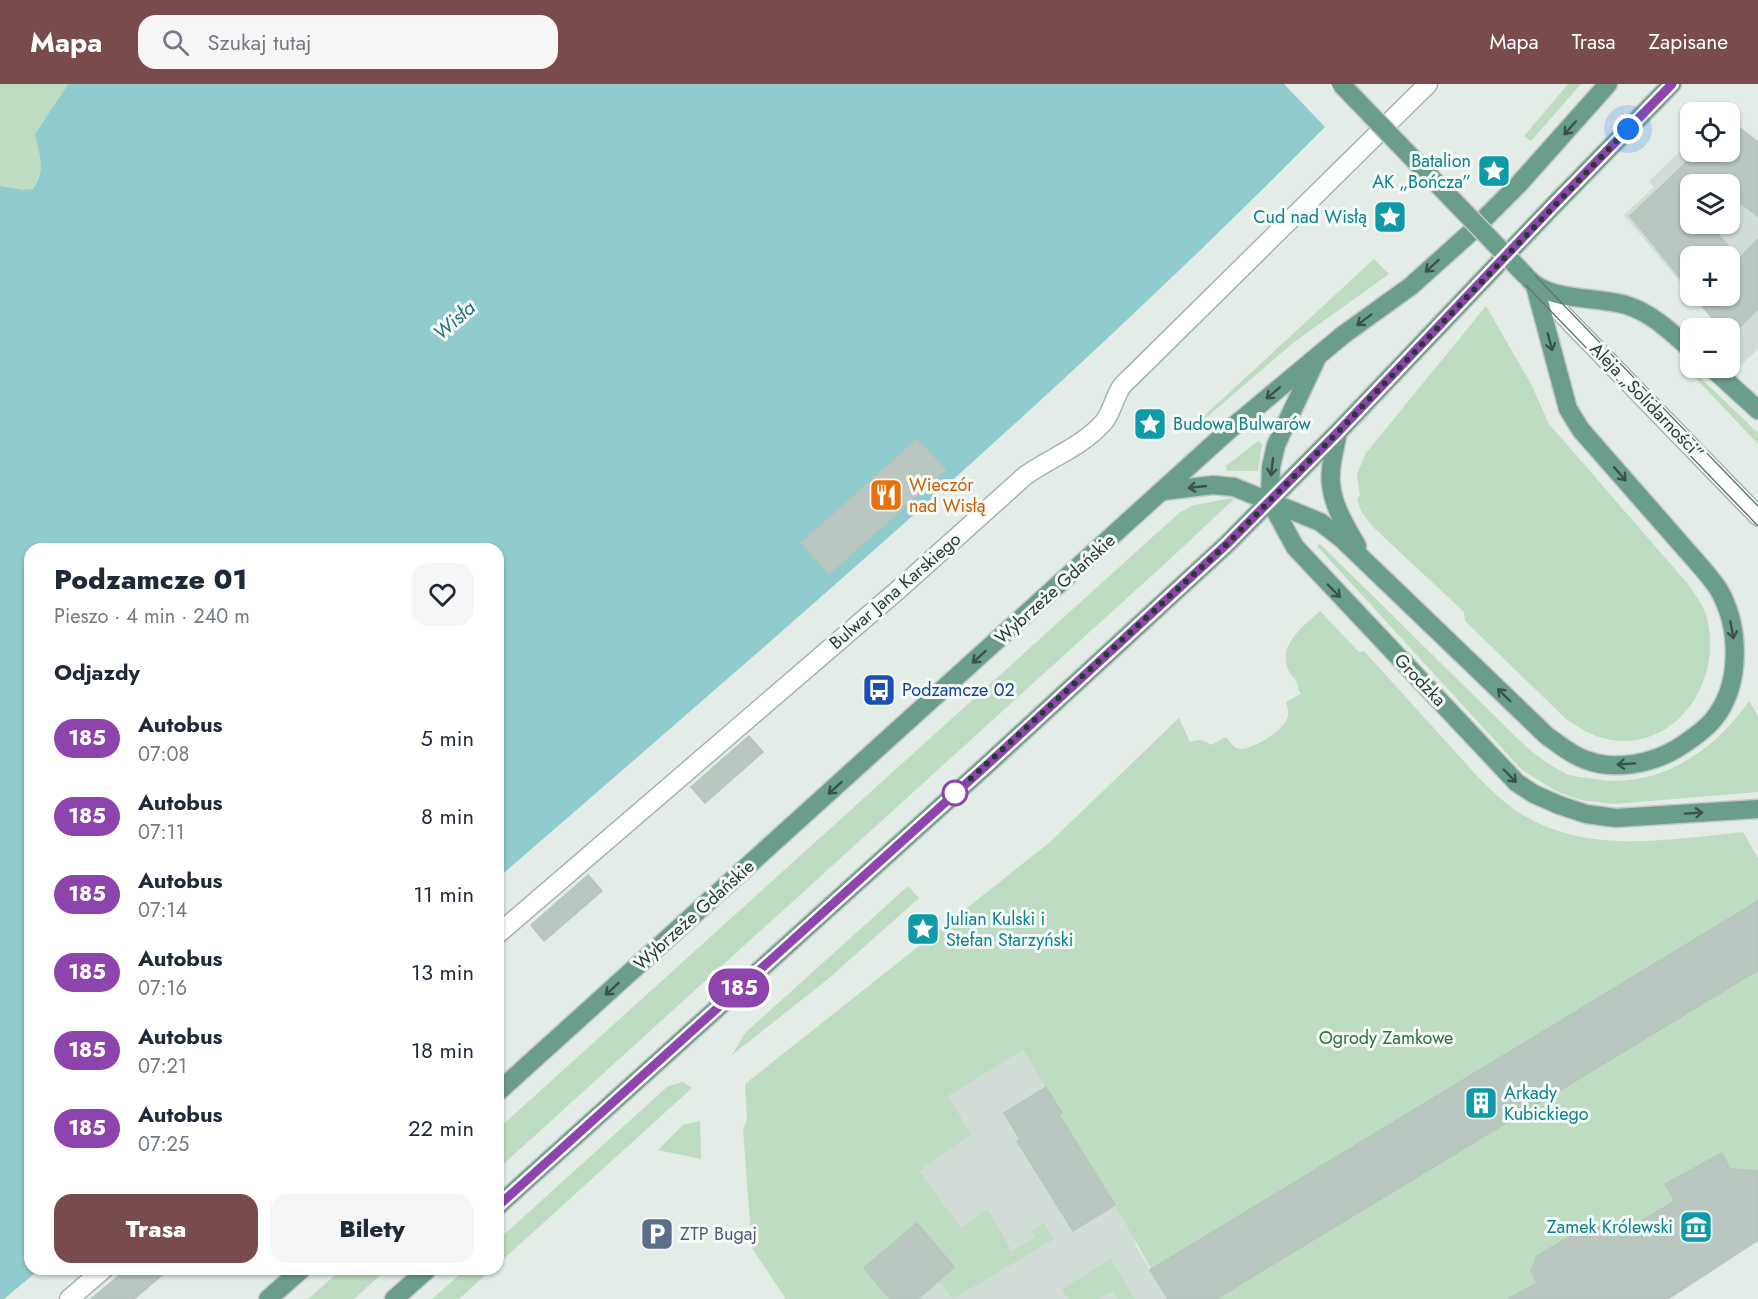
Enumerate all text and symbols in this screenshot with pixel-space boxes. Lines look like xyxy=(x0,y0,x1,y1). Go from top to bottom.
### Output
search box xyxy=(138,15,558,69)
text: Mapa xyxy=(30,22,102,63)
icon: search xyxy=(159,26,192,59)
text: Szukaj tutaj xyxy=(207,26,311,58)
text: Mapa xyxy=(1489,27,1539,57)
text: Trasa xyxy=(1572,27,1616,57)
text: Zapisane xyxy=(1649,27,1728,57)
map controls xyxy=(1680,102,1740,378)
button: locate xyxy=(1680,102,1740,162)
your location xyxy=(1613,114,1643,144)
one-way arrow xyxy=(1563,120,1577,135)
place label: Batalion AK „Bończa” xyxy=(1372,148,1471,195)
place icon: Batalion AK „Bończa” xyxy=(1476,153,1512,189)
button: layers xyxy=(1680,174,1740,234)
place icon: Cud nad Wisłą xyxy=(1372,199,1408,235)
place label: Cud nad Wisłą xyxy=(1253,204,1367,230)
button: + xyxy=(1680,246,1740,306)
one-way arrow xyxy=(1425,259,1440,273)
water label: Wisła xyxy=(427,294,482,347)
one-way arrow xyxy=(1356,313,1372,326)
button: − xyxy=(1680,318,1740,378)
one-way arrow xyxy=(1545,332,1556,351)
street label: Aleja „Solidarności” xyxy=(1584,336,1710,466)
one-way arrow xyxy=(1266,386,1281,400)
place icon: Budowa Bulwarów xyxy=(1132,406,1168,442)
place label: Budowa Bulwarów xyxy=(1173,411,1312,437)
one-way arrow xyxy=(1266,457,1277,476)
one-way arrow xyxy=(1613,466,1627,481)
place label: Wieczór nad Wisłą xyxy=(909,472,986,519)
restaurant icon: Wieczór nad Wisłą xyxy=(868,477,904,513)
one-way arrow xyxy=(1187,482,1207,493)
street label: Bulwar Jana Karskiego xyxy=(824,526,967,656)
street label: Wybrzeże Gdańskie xyxy=(989,528,1121,650)
text: Podzamcze 01 xyxy=(54,559,247,600)
button: heart xyxy=(411,563,474,626)
one-way arrow xyxy=(1327,583,1341,598)
text: Pieszo · 4 min · 240 m xyxy=(54,602,250,631)
one-way arrow xyxy=(1727,620,1738,640)
street label: Grodzka xyxy=(1388,648,1452,712)
one-way arrow xyxy=(972,650,987,664)
text: Odjazdy xyxy=(54,656,140,688)
bus stop icon: Podzamcze 02 xyxy=(861,672,897,708)
place label: Podzamcze 02 xyxy=(902,677,1015,703)
one-way arrow xyxy=(1497,688,1512,703)
text: Autobus xyxy=(138,708,223,740)
text: 5 min xyxy=(421,722,474,754)
text: 185 xyxy=(68,723,106,753)
text: 07:08 xyxy=(138,740,189,769)
one-way arrow xyxy=(1617,759,1636,770)
one-way arrow xyxy=(1502,768,1517,783)
unlabelled marker xyxy=(942,780,968,806)
one-way arrow xyxy=(828,781,843,795)
text: Autobus xyxy=(138,786,223,818)
text: 8 min xyxy=(421,800,474,832)
text: 185 xyxy=(68,801,106,831)
one-way arrow xyxy=(1683,807,1703,818)
text: 07:11 xyxy=(138,818,185,847)
street label: Wybrzeże Gdańskie xyxy=(628,854,760,976)
text: Autobus xyxy=(138,864,223,896)
text: 11 min xyxy=(413,878,474,910)
text: 185 xyxy=(68,879,106,909)
text: 07:14 xyxy=(138,896,187,925)
place label: Julian Kulski i Stefan Starzyński xyxy=(944,906,1073,953)
place icon: Julian Kulski i Stefan Starzyński xyxy=(905,911,941,947)
text: Autobus xyxy=(138,942,223,974)
text: 13 min xyxy=(411,956,474,988)
text: 185 xyxy=(68,957,106,987)
line badge: 185 xyxy=(704,968,774,1008)
text: 185 xyxy=(720,973,758,1003)
text: 07:16 xyxy=(138,974,187,1003)
one-way arrow xyxy=(605,982,620,996)
text: Autobus xyxy=(138,1020,223,1052)
park label: Ogrody Zamkowe xyxy=(1319,1025,1453,1051)
text: 18 min xyxy=(411,1034,474,1066)
text: 185 xyxy=(68,1035,106,1065)
text: 07:21 xyxy=(138,1052,187,1081)
place label: Arkady Kubickiego xyxy=(1504,1080,1589,1127)
building icon: Arkady Kubickiego xyxy=(1463,1085,1499,1121)
text: Autobus xyxy=(138,1098,223,1130)
text: 22 min xyxy=(408,1112,474,1144)
text: 185 xyxy=(68,1113,106,1143)
text: 07:25 xyxy=(138,1130,189,1159)
button: Trasa xyxy=(54,1194,258,1263)
button: Bilety xyxy=(270,1194,474,1263)
museum icon: Zamek Królewski xyxy=(1678,1209,1714,1245)
place label: Zamek Królewski xyxy=(1547,1214,1673,1240)
parking icon: ZTP Bugaj xyxy=(639,1216,675,1252)
place label: ZTP Bugaj xyxy=(680,1221,757,1247)

